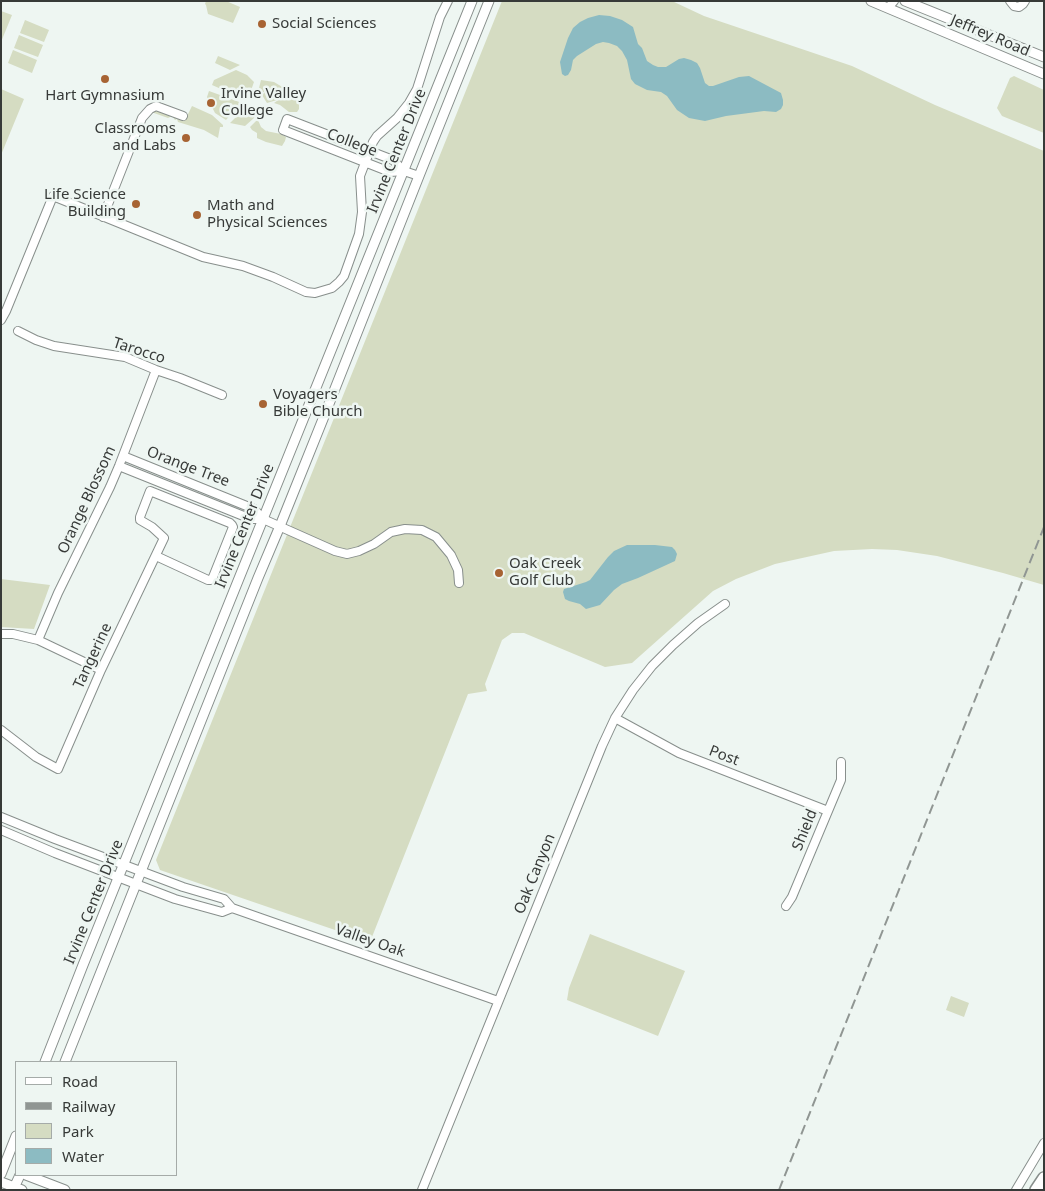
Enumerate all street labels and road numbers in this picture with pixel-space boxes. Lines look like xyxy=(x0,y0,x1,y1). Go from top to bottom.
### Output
street label: Jeffrey Road xyxy=(948,11,1032,61)
street label: Irvine Center Drive xyxy=(364,86,430,216)
street label: College xyxy=(324,125,380,161)
street label: Tarocco xyxy=(111,334,167,368)
street label: Orange Blossom xyxy=(54,443,120,557)
street label: Orange Tree xyxy=(144,443,232,491)
street label: Irvine Center Drive xyxy=(212,461,278,591)
street label: Tangerine xyxy=(70,620,116,692)
street label: Post xyxy=(706,742,742,770)
street label: Shield xyxy=(789,807,821,853)
street label: Oak Canyon xyxy=(511,831,559,917)
street label: Irvine Center Drive xyxy=(61,837,127,967)
street label: Valley Oak xyxy=(333,921,407,961)

